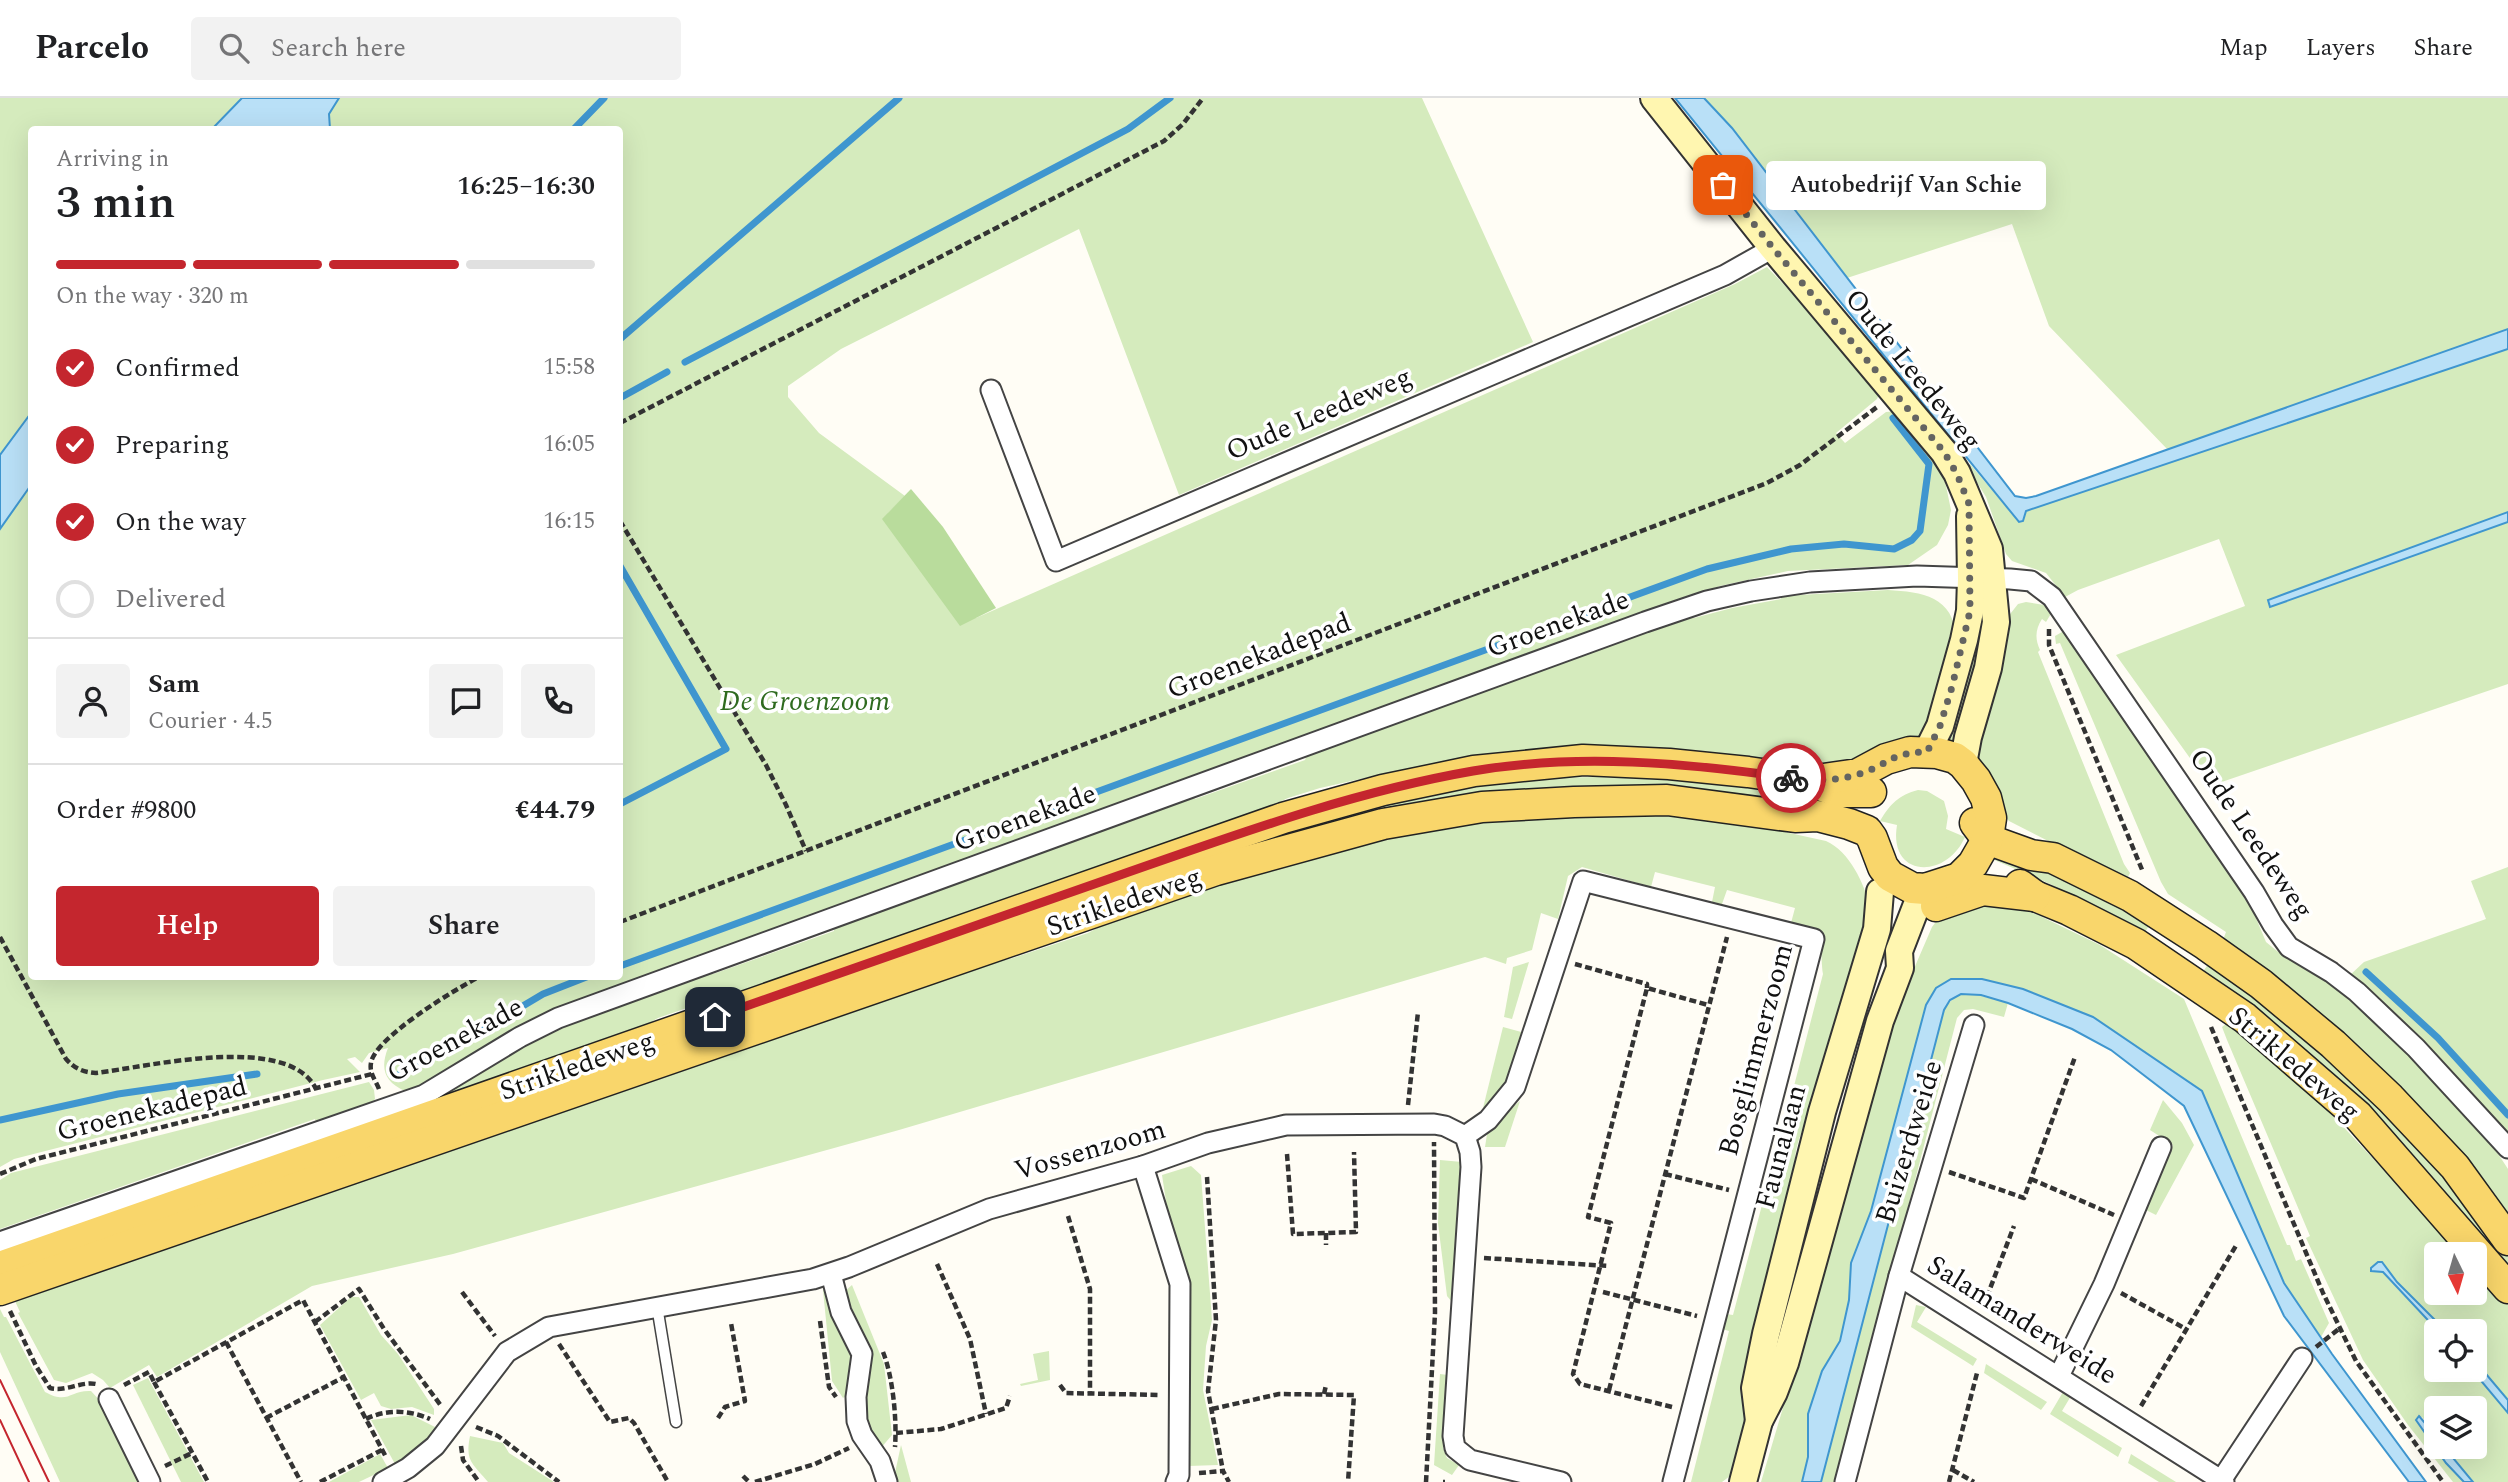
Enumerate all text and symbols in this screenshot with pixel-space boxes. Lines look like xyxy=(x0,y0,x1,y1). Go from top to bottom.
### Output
search box xyxy=(191,17,681,80)
text: Parcelo xyxy=(35,23,149,73)
text: Search here xyxy=(271,28,406,68)
icon: search xyxy=(215,29,253,67)
text: Map xyxy=(2219,30,2268,66)
text: Layers xyxy=(2306,30,2376,66)
text: Share xyxy=(2414,30,2473,66)
text: Arriving in xyxy=(56,142,169,177)
pin xyxy=(1693,155,1753,215)
callout: Autobedrijf Van Schie xyxy=(1765,160,2045,210)
text: 16:25–16:30 xyxy=(457,166,595,206)
icon: bag xyxy=(1704,166,1742,204)
text: 3 min xyxy=(56,168,175,238)
text: Autobedrijf Van Schie xyxy=(1790,168,2022,203)
text: On the way · 320 m xyxy=(56,279,249,314)
street label: Oude Leedeweg xyxy=(1834,279,1992,461)
text: Confirmed xyxy=(115,348,240,388)
icon: check xyxy=(56,349,94,387)
text: 15:58 xyxy=(543,350,595,385)
street label: Oude Leedeweg xyxy=(1219,355,1419,473)
text: Preparing xyxy=(115,425,229,465)
icon: check xyxy=(56,426,94,464)
text: 16:05 xyxy=(543,427,595,462)
text: On the way xyxy=(115,502,246,542)
icon: check xyxy=(56,503,94,541)
text: 16:15 xyxy=(543,504,595,539)
street label: Groenekade xyxy=(1480,578,1636,670)
text: Delivered xyxy=(115,579,226,619)
street label: Groenekadepad xyxy=(1160,601,1358,711)
button: person xyxy=(56,664,130,738)
text: Sam xyxy=(148,664,200,704)
button: chat xyxy=(429,664,503,738)
button: phone xyxy=(521,664,595,738)
park label: De Groenzoom xyxy=(720,680,891,723)
text: Courier · 4.5 xyxy=(148,704,273,739)
street label: Oude Leedeweg xyxy=(2178,740,2324,928)
courier xyxy=(1756,743,1826,813)
icon: bike xyxy=(1772,759,1810,797)
street label: Groenekade xyxy=(947,772,1103,864)
text: Order #9800 xyxy=(56,790,196,830)
text: €44.79 xyxy=(515,790,595,830)
street label: Strikledeweg xyxy=(1041,855,1207,949)
button: Help xyxy=(56,886,319,966)
button: Share xyxy=(333,886,595,966)
street label: Bosglimmerzoom xyxy=(1707,939,1805,1161)
street label: Groenekade xyxy=(379,986,531,1094)
pin xyxy=(685,987,745,1047)
street label: Strikledeweg xyxy=(2218,996,2370,1132)
icon: home xyxy=(696,998,734,1036)
street label: Strikledeweg xyxy=(494,1019,660,1113)
street label: Buizerdweide xyxy=(1864,1055,1954,1229)
street label: Groenekadepad xyxy=(52,1065,252,1153)
street label: Faunalaan xyxy=(1744,1080,1818,1214)
street label: Vossenzoom xyxy=(1009,1108,1171,1192)
north arrow xyxy=(2424,1242,2487,1306)
map controls xyxy=(2424,1242,2487,1459)
street label: Salamanderweide xyxy=(1918,1244,2126,1396)
button: locate xyxy=(2424,1319,2487,1382)
button: layers xyxy=(2424,1396,2487,1459)

